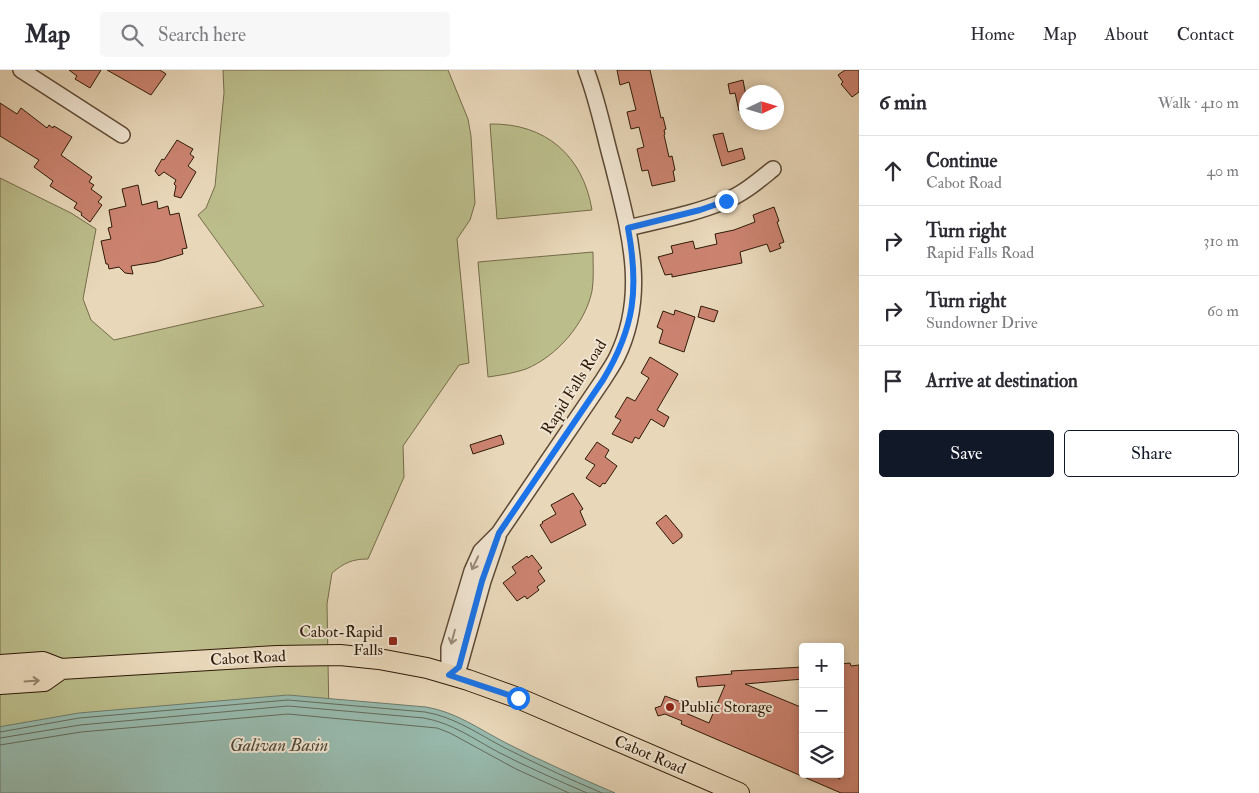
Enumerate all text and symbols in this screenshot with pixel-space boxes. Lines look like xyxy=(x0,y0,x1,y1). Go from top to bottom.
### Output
search box xyxy=(100,12,450,57)
text: Map xyxy=(25,19,70,50)
icon: search xyxy=(118,21,146,49)
text: Search here xyxy=(158,23,246,47)
text: Home xyxy=(970,23,1015,46)
text: Map xyxy=(1043,23,1077,46)
text: About xyxy=(1105,23,1149,46)
text: Contact xyxy=(1177,23,1234,46)
north arrow xyxy=(739,85,784,130)
text: 6 min xyxy=(879,89,927,116)
text: Walk · 410 m xyxy=(1158,93,1239,113)
text: Continue xyxy=(926,149,997,173)
icon: ahead xyxy=(879,157,907,185)
text: 40 m xyxy=(1206,161,1239,181)
text: Cabot Road xyxy=(926,173,1002,193)
route end xyxy=(715,190,738,213)
text: Turn right xyxy=(926,219,1006,243)
icon: right xyxy=(879,227,907,255)
text: 310 m xyxy=(1203,231,1239,251)
text: Rapid Falls Road xyxy=(926,243,1034,263)
text: Turn right xyxy=(926,289,1006,313)
icon: right xyxy=(879,297,907,325)
text: 60 m xyxy=(1207,301,1239,321)
text: Sundowner Drive xyxy=(926,313,1038,333)
street label: Rapid Falls Road xyxy=(537,336,612,439)
icon: arrive xyxy=(879,367,907,395)
text: Arrive at destination xyxy=(926,369,1078,393)
button: Save xyxy=(879,430,1054,477)
button: Share xyxy=(1064,430,1239,477)
one-way arrow xyxy=(470,555,480,570)
place label: Cabot-Rapid Falls xyxy=(299,622,383,660)
one-way arrow xyxy=(447,628,457,644)
marker: Cabot-Rapid Falls xyxy=(387,635,399,647)
map controls xyxy=(799,643,844,778)
button: + xyxy=(799,643,844,688)
street label: Cabot Road xyxy=(210,646,286,670)
one-way arrow xyxy=(24,677,40,686)
route start xyxy=(507,687,530,710)
button: − xyxy=(799,688,844,733)
place label: Public Storage xyxy=(680,697,773,717)
marker: Public Storage xyxy=(664,701,676,713)
street label: Cabot Road xyxy=(611,731,689,779)
button: layers xyxy=(799,733,844,778)
water label: Galivan Basin xyxy=(230,734,328,757)

